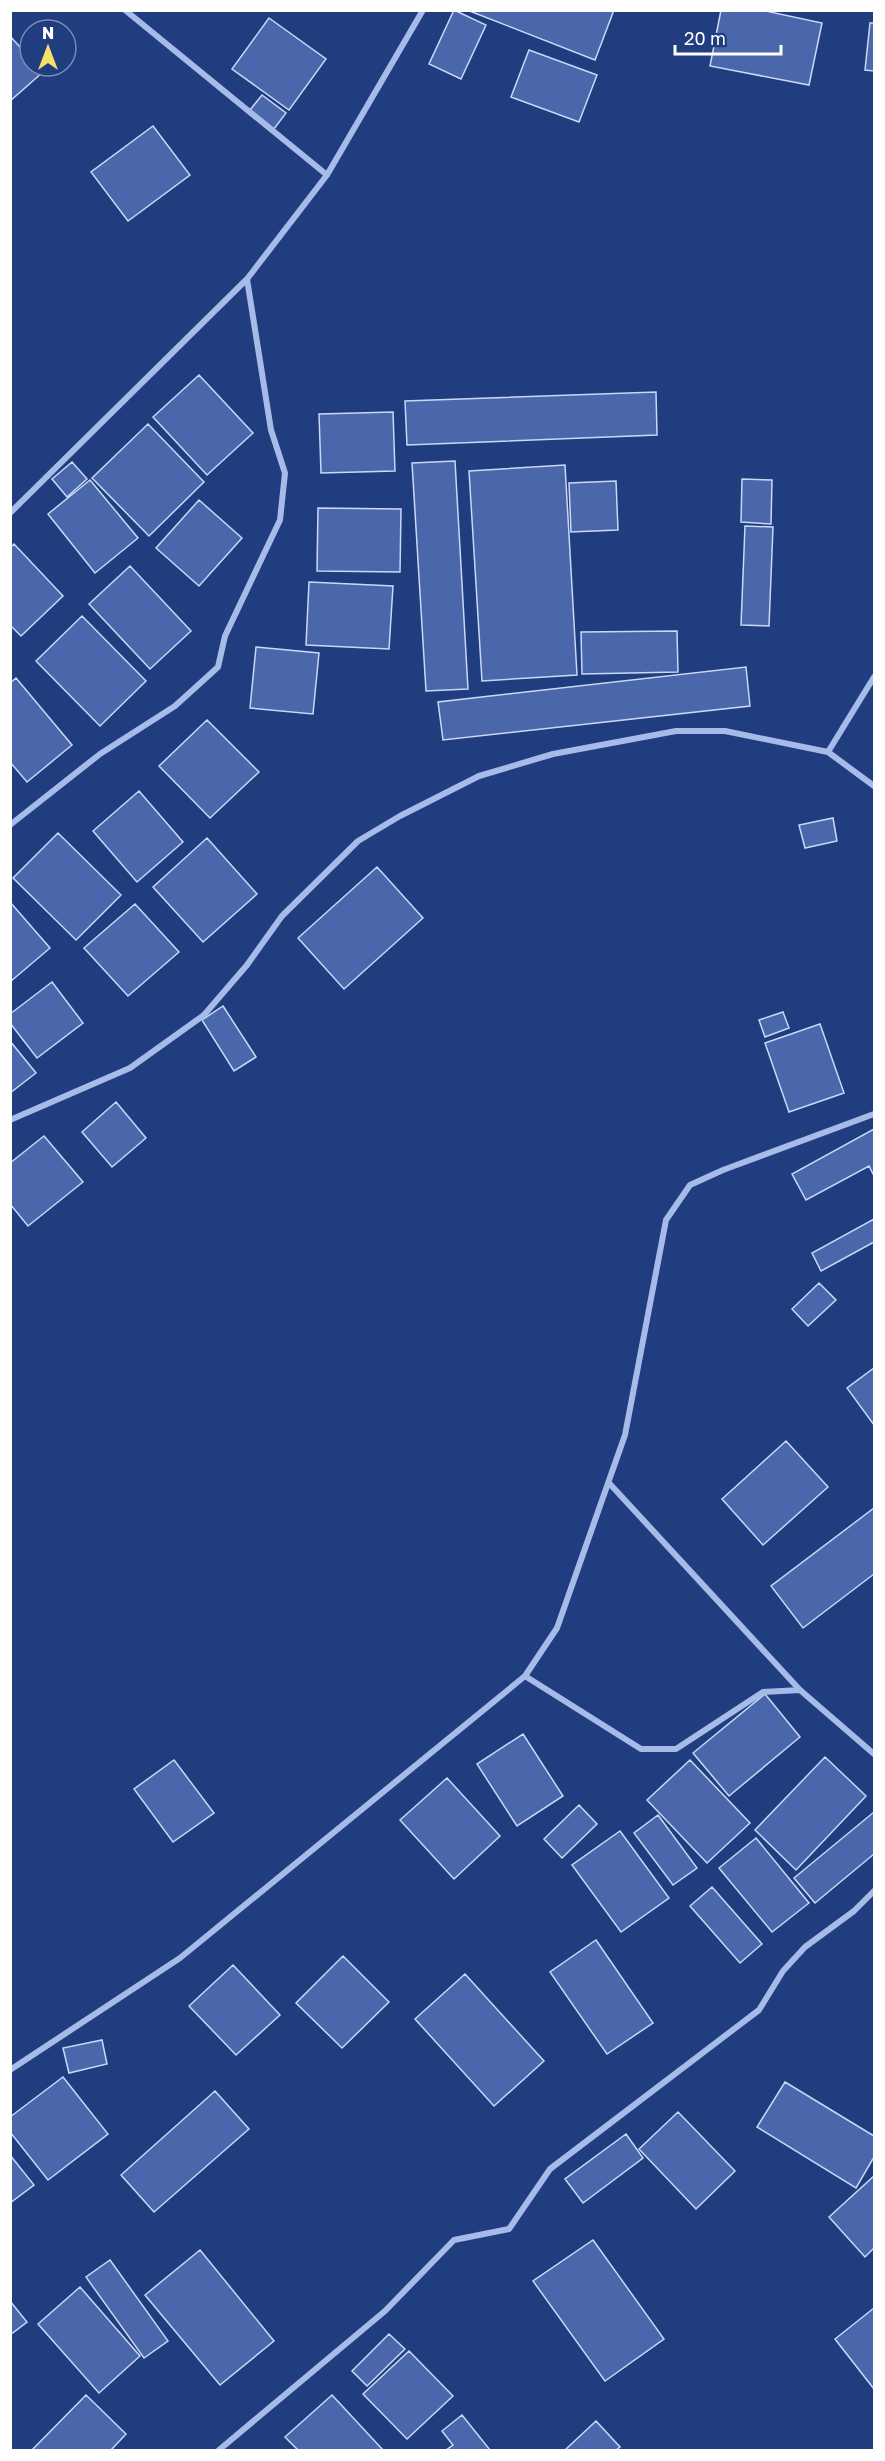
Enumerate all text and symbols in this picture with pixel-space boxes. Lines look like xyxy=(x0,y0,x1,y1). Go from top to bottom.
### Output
north arrow xyxy=(18,18,78,78)
scale bar xyxy=(675,18,782,56)
text: N xyxy=(42,23,54,43)
text: 20 m xyxy=(684,27,726,49)

